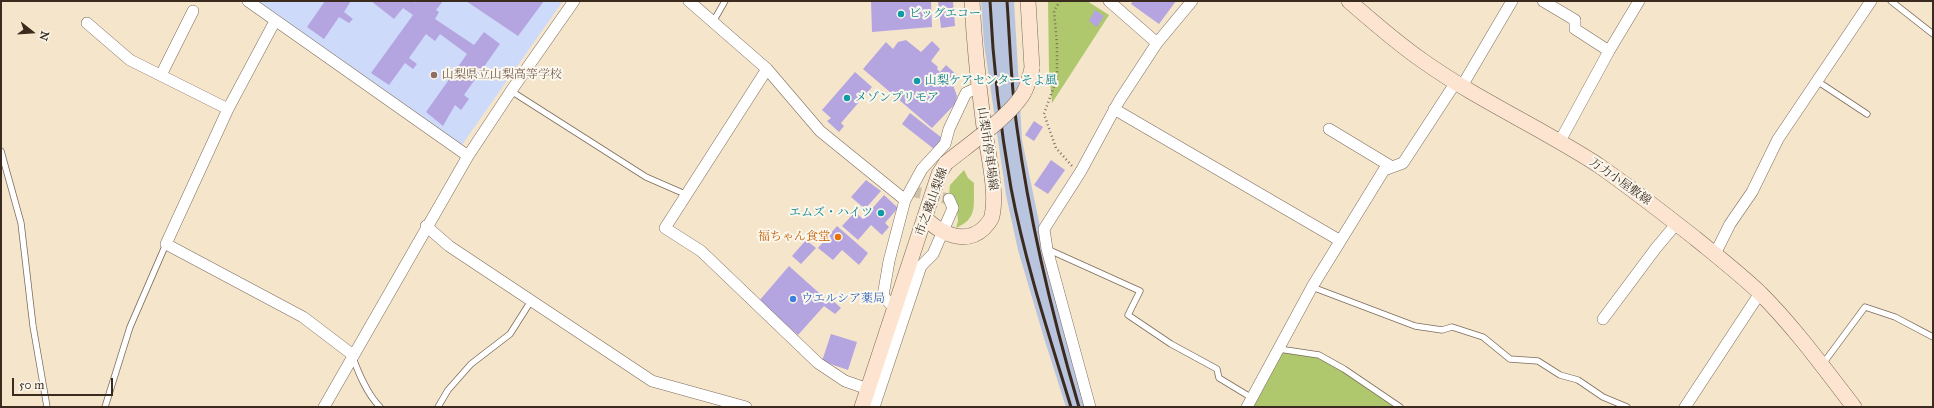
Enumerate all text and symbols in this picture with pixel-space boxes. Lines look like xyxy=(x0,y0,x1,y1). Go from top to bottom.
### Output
place label: ビッグエコー xyxy=(909,7,981,21)
marker: ビッグエコー xyxy=(896,9,906,19)
north arrow xyxy=(12,12,52,52)
text: N xyxy=(36,29,52,42)
place label: 山梨県立山梨高等学校 xyxy=(442,68,562,82)
marker: 山梨県立山梨高等学校 xyxy=(429,70,439,80)
place label: 山梨ケアセンターそよ風 xyxy=(925,74,1057,88)
marker: 山梨ケアセンターそよ風 xyxy=(912,76,922,86)
place label: メゾンプリモア xyxy=(855,91,939,105)
marker: メゾンプリモア xyxy=(842,93,852,103)
street label: 山梨市停車場線 xyxy=(974,106,1000,192)
street label: 万力小屋敷線 xyxy=(1586,155,1654,209)
street label: 市之蔵山梨線 xyxy=(913,166,951,238)
place label: エムズ・ハイツ xyxy=(789,206,873,220)
marker: エムズ・ハイツ xyxy=(876,208,886,218)
place label: 福ちゃん食堂 xyxy=(758,230,830,244)
marker: 福ちゃん食堂 xyxy=(833,232,843,242)
place label: ウエルシア薬局 xyxy=(801,292,885,306)
marker: ウエルシア薬局 xyxy=(788,294,798,304)
scale bar xyxy=(14,370,115,396)
text: 50 m xyxy=(19,378,44,392)

